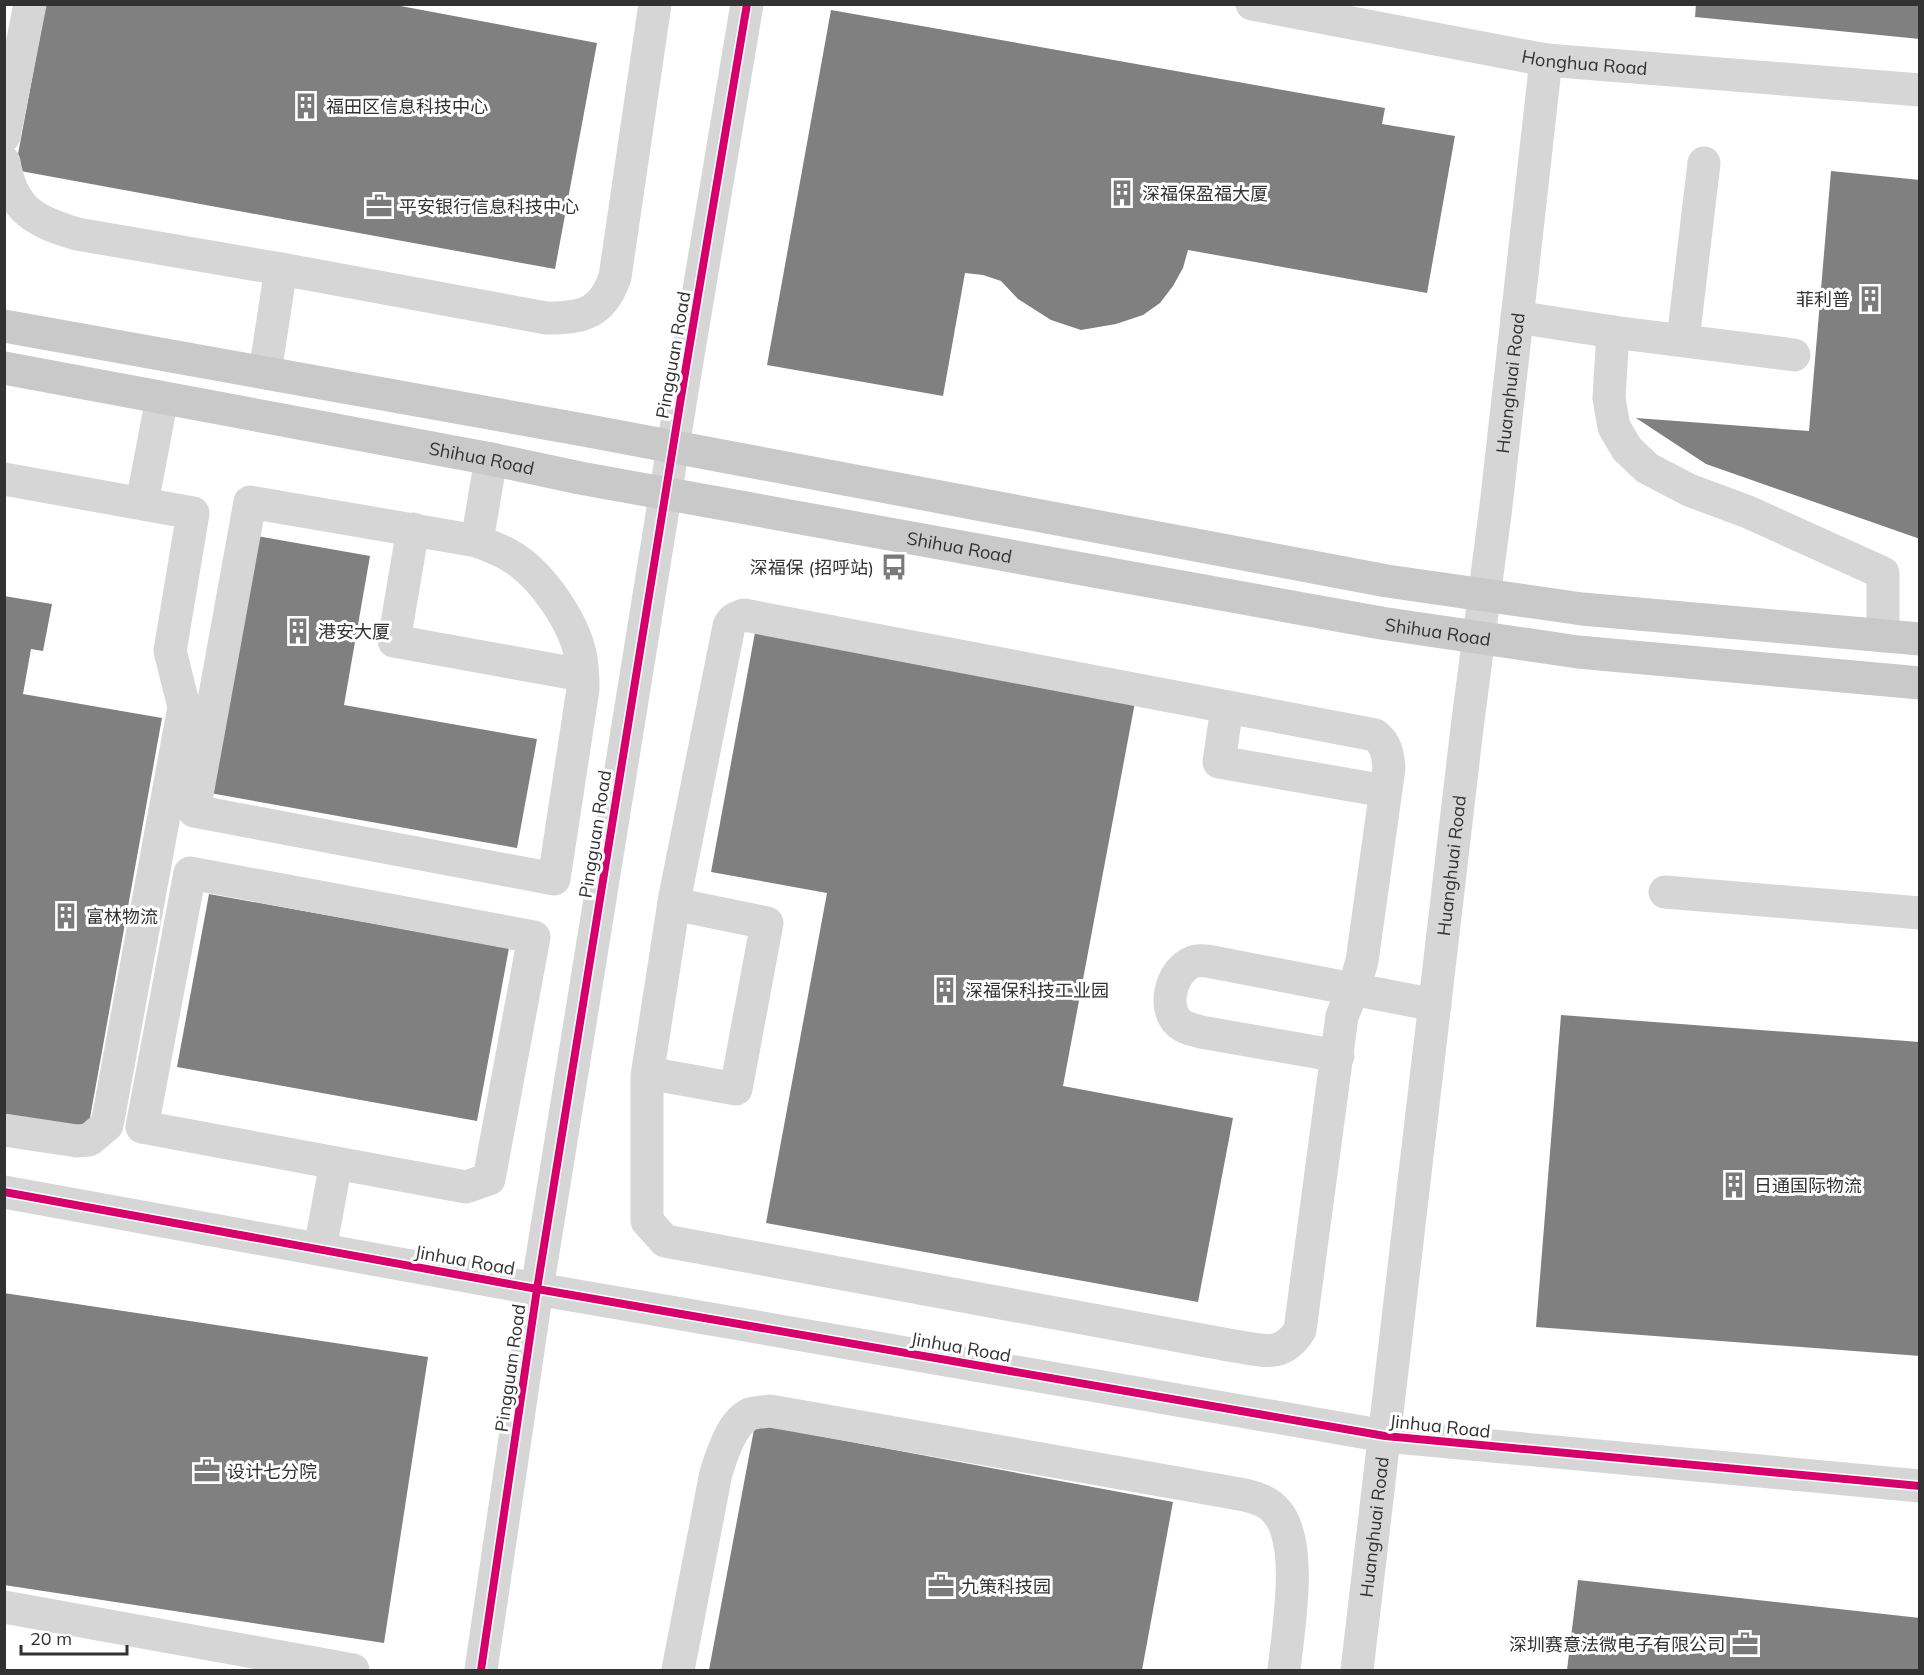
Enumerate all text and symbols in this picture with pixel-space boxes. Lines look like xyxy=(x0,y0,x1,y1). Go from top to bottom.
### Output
street label: Honghua Road xyxy=(1520,44,1648,80)
building icon: 福田区信息科技中心 xyxy=(291,91,321,121)
place label: 福田区信息科技中心 xyxy=(326,95,488,118)
building icon: 深福保盈福大厦 xyxy=(1107,178,1137,208)
place label: 深福保盈福大厦 xyxy=(1142,182,1268,205)
office icon: 平安银行信息科技中心 xyxy=(364,191,394,221)
place label: 平安银行信息科技中心 xyxy=(399,195,579,218)
building icon: 菲利普 xyxy=(1855,284,1885,314)
place label: 菲利普 xyxy=(1796,288,1850,311)
street label: Pingguan Road xyxy=(650,290,696,420)
street label: Huanghuai Road xyxy=(1490,312,1529,455)
street label: Shihua Road xyxy=(427,436,536,479)
street label: Shihua Road xyxy=(905,526,1014,568)
bus stop icon: 深福保 (招呼站) xyxy=(879,552,909,582)
place label: 深福保 (招呼站) xyxy=(750,556,874,579)
street label: Shihua Road xyxy=(1383,612,1492,651)
building icon: 港安大厦 xyxy=(283,616,313,646)
place label: 港安大厦 xyxy=(318,620,390,643)
street label: Pingguan Road xyxy=(574,769,616,899)
street label: Huanghuai Road xyxy=(1431,794,1471,937)
building icon: 富林物流 xyxy=(51,901,81,931)
place label: 富林物流 xyxy=(86,905,158,928)
building icon: 深福保科技工业园 xyxy=(930,975,960,1005)
place label: 深福保科技工业园 xyxy=(965,979,1109,1002)
building icon: 日通国际物流 xyxy=(1719,1170,1749,1200)
place label: 日通国际物流 xyxy=(1754,1174,1862,1197)
street label: Jinhua Road xyxy=(413,1240,517,1280)
street label: Pingguan Road xyxy=(490,1303,530,1433)
street label: Jinhua Road xyxy=(909,1327,1013,1367)
street label: Jinhua Road xyxy=(1388,1409,1492,1443)
street label: Huanghuai Road xyxy=(1354,1455,1393,1599)
office icon: 设计七分院 xyxy=(192,1456,222,1486)
place label: 设计七分院 xyxy=(227,1460,317,1483)
office icon: 九策科技园 xyxy=(926,1571,956,1601)
place label: 九策科技园 xyxy=(961,1575,1051,1598)
scale bar xyxy=(21,1618,128,1656)
text: 20 m xyxy=(30,1627,72,1650)
office icon: 深圳赛意法微电子有限公司 xyxy=(1730,1629,1760,1659)
place label: 深圳赛意法微电子有限公司 xyxy=(1509,1633,1725,1656)

